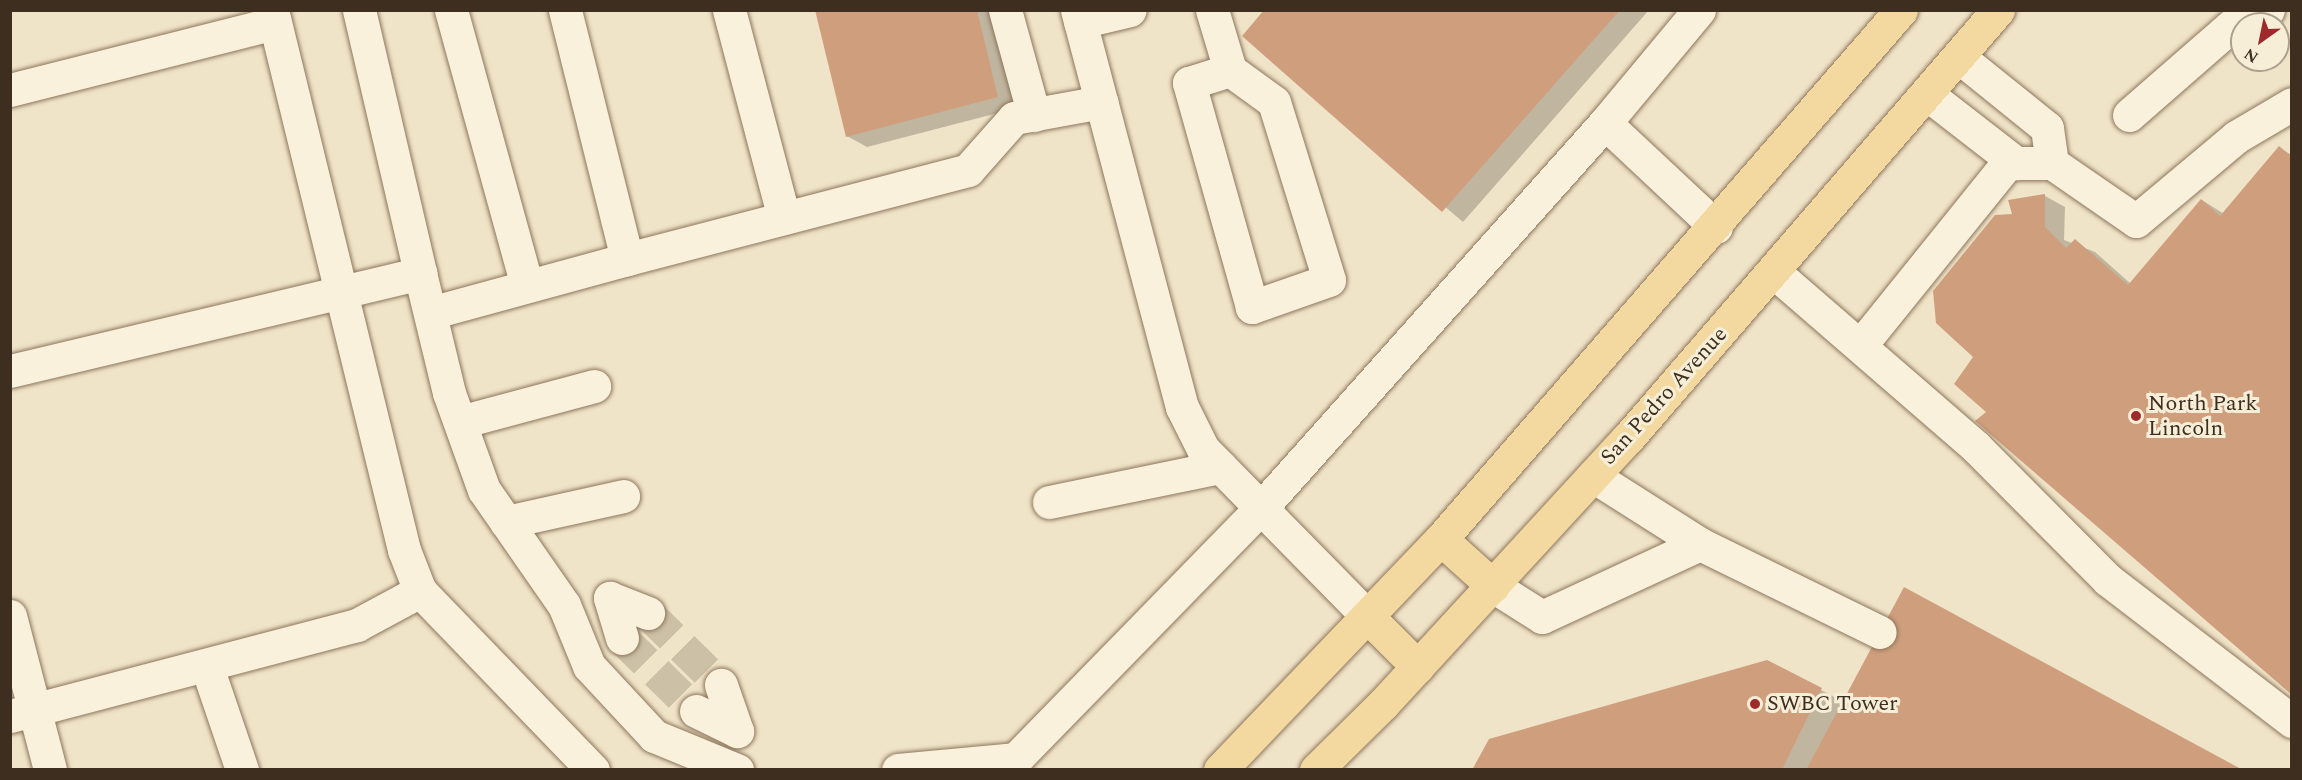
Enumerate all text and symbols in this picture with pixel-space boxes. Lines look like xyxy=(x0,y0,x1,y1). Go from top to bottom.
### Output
north arrow xyxy=(2230,12,2290,72)
text: N xyxy=(2239,42,2263,69)
street label: San Pedro Avenue xyxy=(1595,322,1733,470)
place label: North Park Lincoln xyxy=(2148,390,2258,442)
marker: North Park Lincoln xyxy=(2129,409,2143,423)
place label: SWBC Tower xyxy=(1767,691,1898,717)
marker: SWBC Tower xyxy=(1748,697,1762,711)

